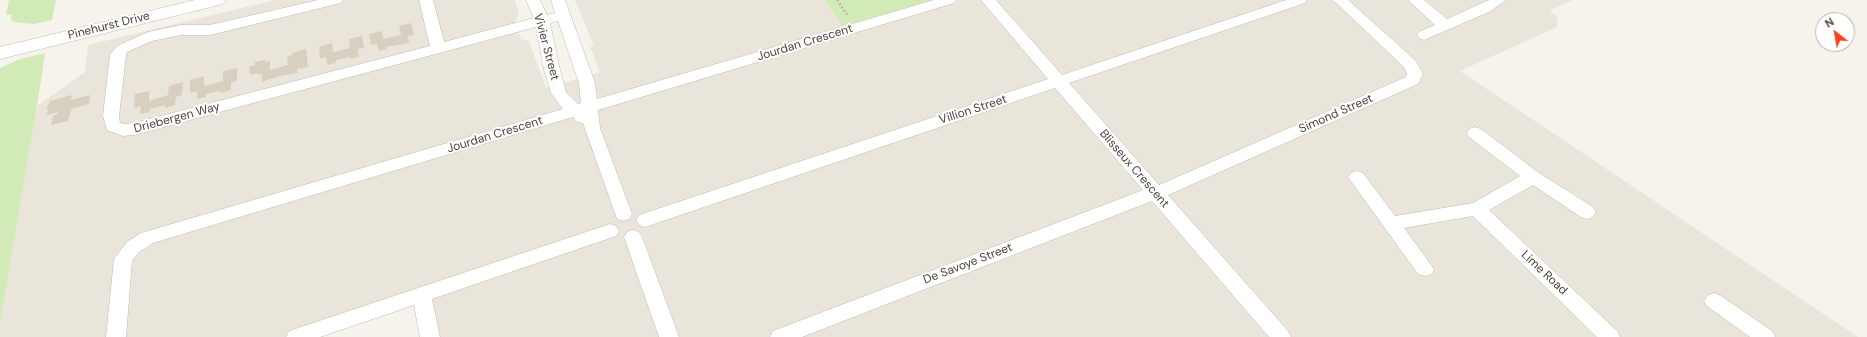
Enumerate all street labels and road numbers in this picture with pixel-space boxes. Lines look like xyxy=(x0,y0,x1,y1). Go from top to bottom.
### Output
street label: Pinehurst Drive xyxy=(67,9,151,43)
street label: Vivier Street xyxy=(530,12,562,82)
street label: Jourdan Crescent xyxy=(755,22,855,64)
street label: Simond Street xyxy=(1297,91,1375,137)
street label: Villion Street xyxy=(937,92,1009,128)
street label: Driebergen Way xyxy=(132,100,222,136)
street label: Jourdan Crescent xyxy=(445,114,545,156)
street label: Blisseux Crescent xyxy=(1096,127,1172,211)
street label: De Savoye Street xyxy=(921,240,1015,288)
street label: Lime Road xyxy=(1518,248,1570,298)

